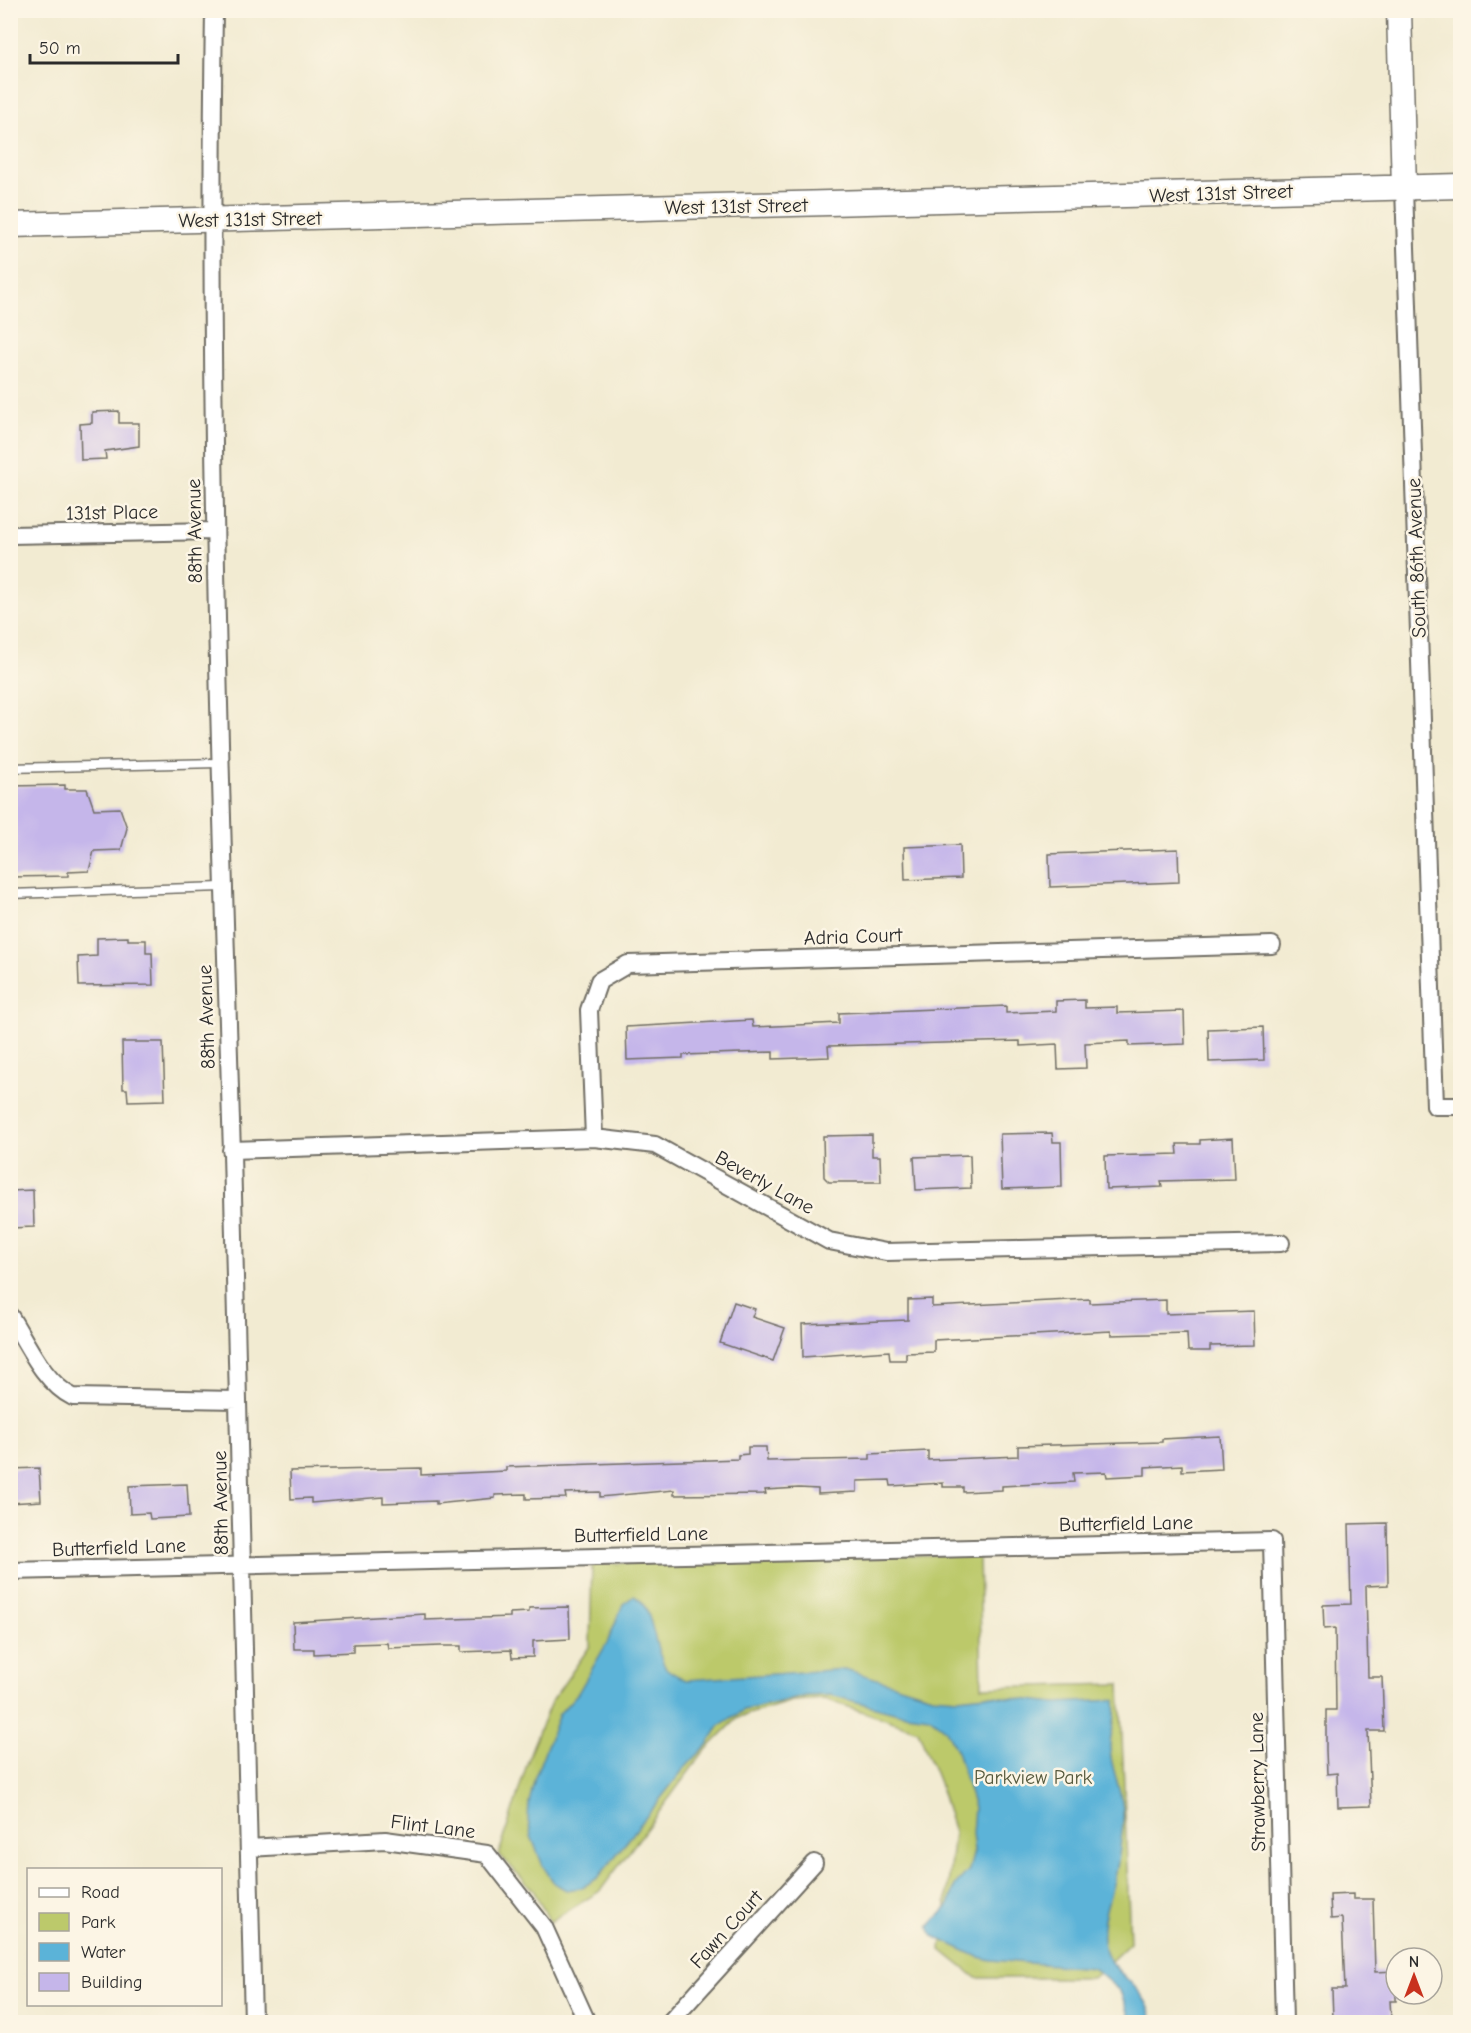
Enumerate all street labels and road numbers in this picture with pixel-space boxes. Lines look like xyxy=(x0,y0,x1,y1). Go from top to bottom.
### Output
street label: West 131st Street xyxy=(1149,179,1294,207)
street label: West 131st Street xyxy=(664,194,809,219)
street label: West 131st Street xyxy=(178,207,323,232)
street label: 88th Avenue xyxy=(182,478,207,583)
street label: South 86th Avenue xyxy=(1402,478,1431,638)
street label: 131st Place xyxy=(66,500,158,525)
street label: Adria Court xyxy=(803,923,904,950)
street label: 88th Avenue xyxy=(193,964,220,1070)
street label: Beverly Lane xyxy=(711,1146,818,1219)
street label: 88th Avenue xyxy=(208,1450,233,1555)
street label: Butterfield Lane xyxy=(1059,1511,1193,1536)
street label: Butterfield Lane xyxy=(574,1522,708,1547)
street label: Butterfield Lane xyxy=(52,1534,187,1561)
street label: Strawberry Lane xyxy=(1245,1712,1270,1852)
street label: Flint Lane xyxy=(389,1810,477,1843)
street label: Fawn Court xyxy=(685,1885,768,1973)

